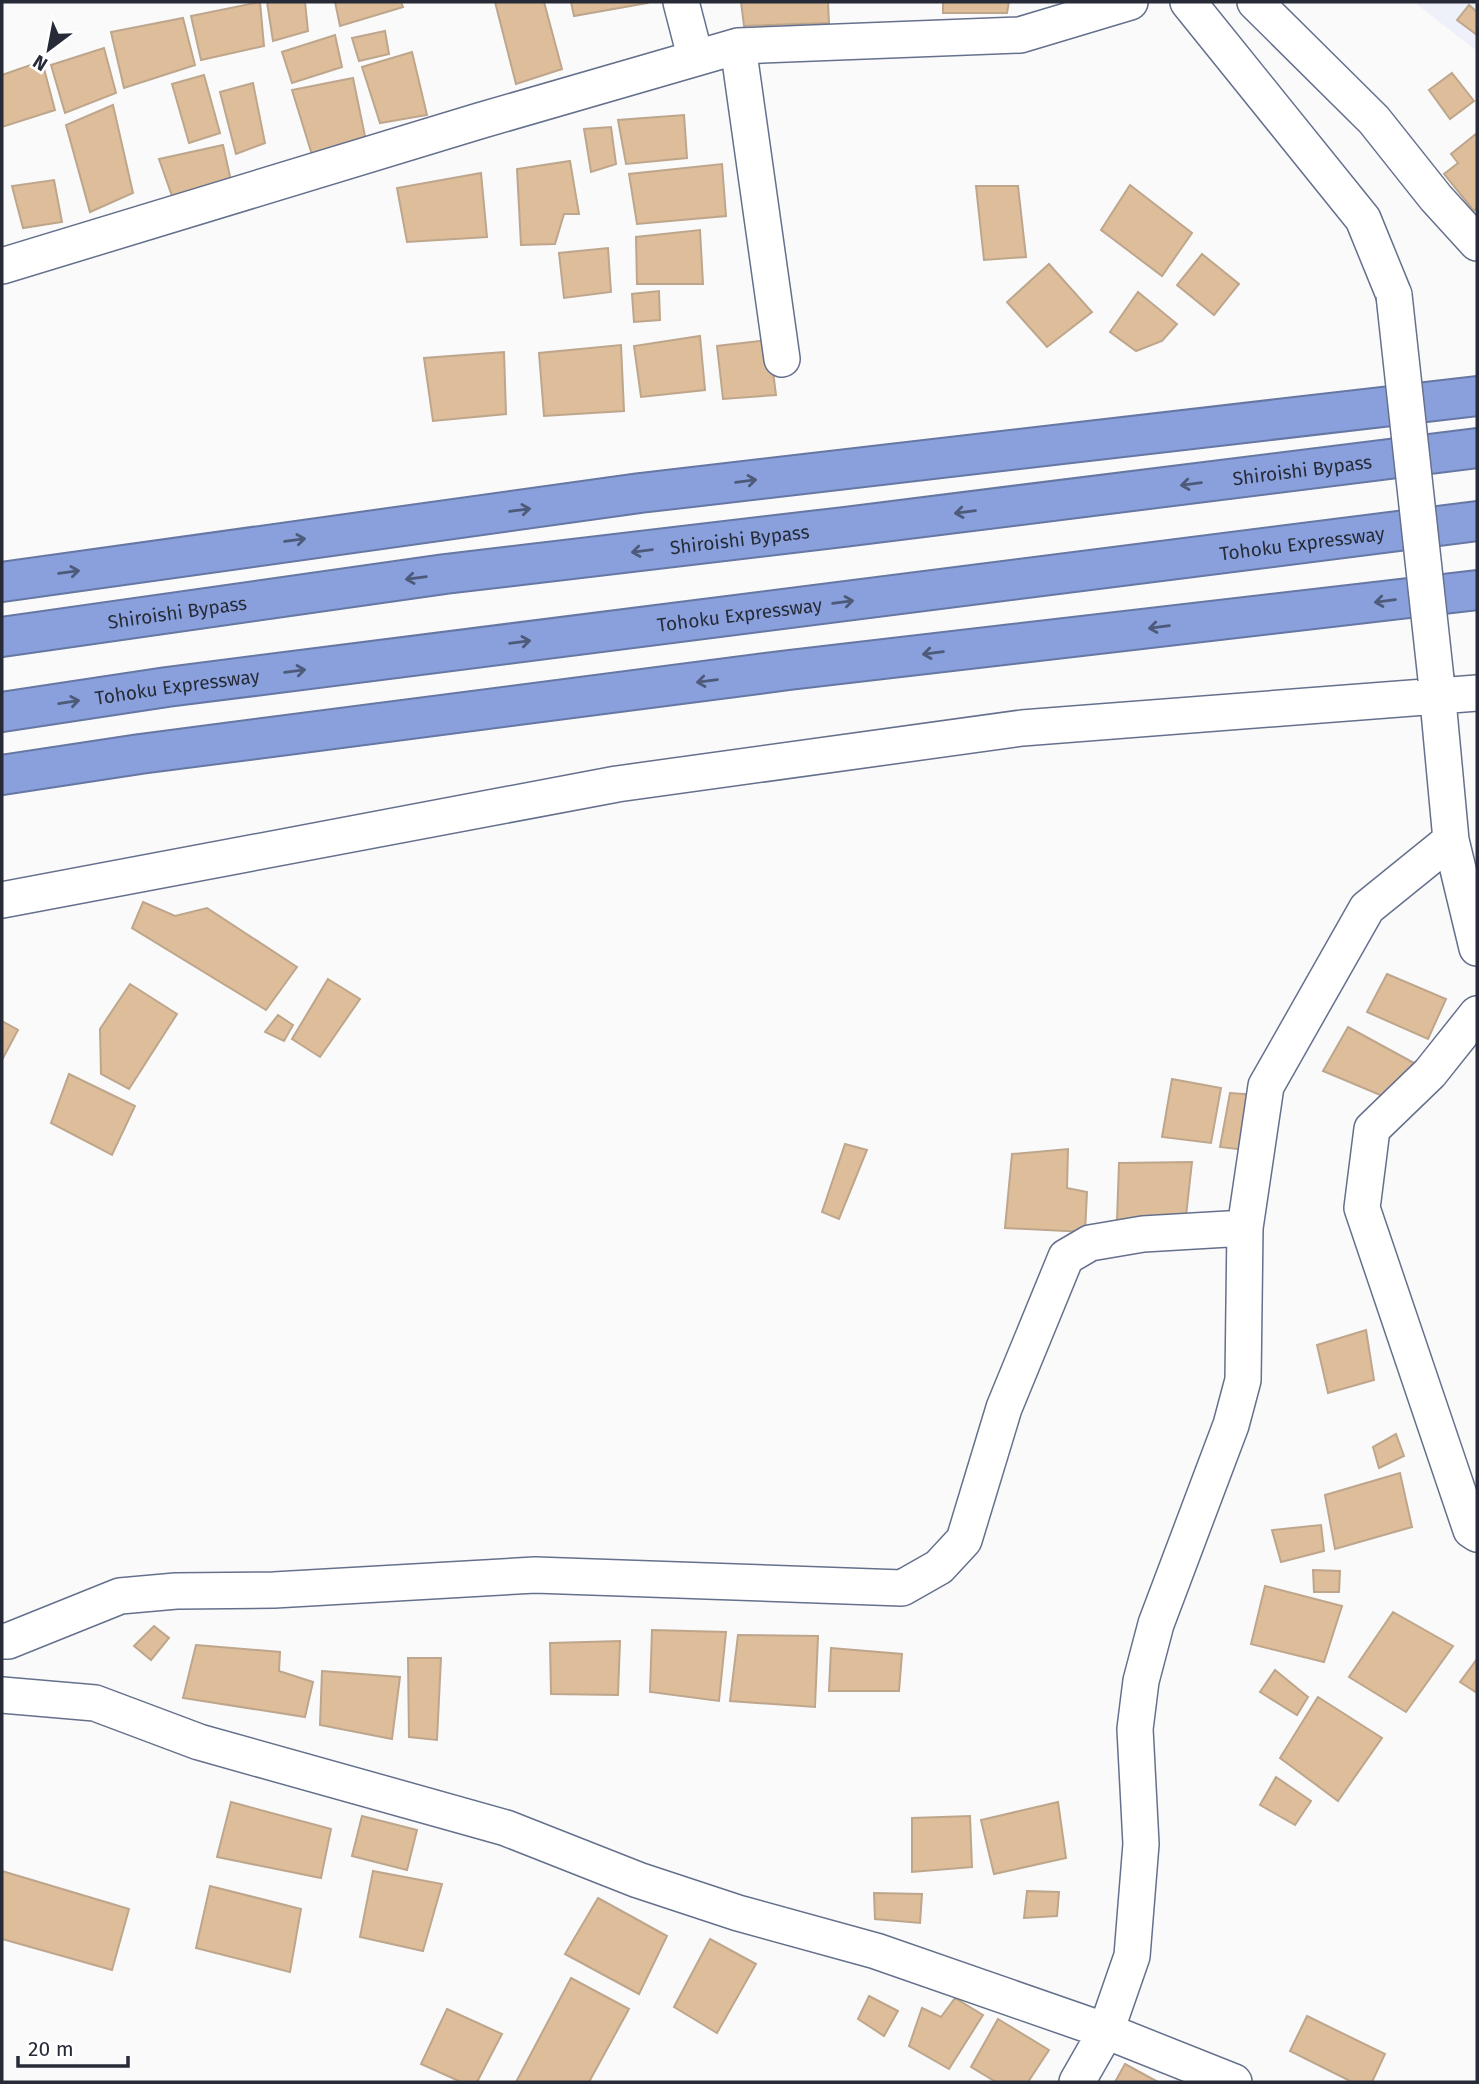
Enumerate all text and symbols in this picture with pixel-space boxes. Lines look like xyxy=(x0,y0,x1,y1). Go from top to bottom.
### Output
north arrow xyxy=(14,14,84,84)
text: N xyxy=(29,50,52,76)
street label: Shiroishi Bypass xyxy=(1231,450,1373,490)
one-way arrow xyxy=(734,474,757,487)
one-way arrow xyxy=(1180,477,1203,490)
one-way arrow xyxy=(508,503,531,516)
one-way arrow xyxy=(954,505,977,518)
street label: Shiroishi Bypass xyxy=(669,520,811,559)
street label: Tohoku Expressway xyxy=(1218,522,1386,566)
one-way arrow xyxy=(283,534,305,547)
one-way arrow xyxy=(631,544,654,557)
one-way arrow xyxy=(57,565,80,578)
one-way arrow xyxy=(405,571,428,584)
street label: Shiroishi Bypass xyxy=(106,591,248,634)
street label: Tohoku Expressway xyxy=(656,593,824,637)
one-way arrow xyxy=(1374,594,1397,607)
one-way arrow xyxy=(831,595,854,608)
one-way arrow xyxy=(1148,621,1171,634)
one-way arrow xyxy=(508,636,531,649)
one-way arrow xyxy=(922,647,945,660)
street label: Tohoku Expressway xyxy=(93,664,261,710)
one-way arrow xyxy=(283,664,305,677)
one-way arrow xyxy=(696,674,719,687)
one-way arrow xyxy=(57,695,80,708)
scale bar xyxy=(18,2024,128,2068)
text: 20 m xyxy=(28,2036,74,2062)

